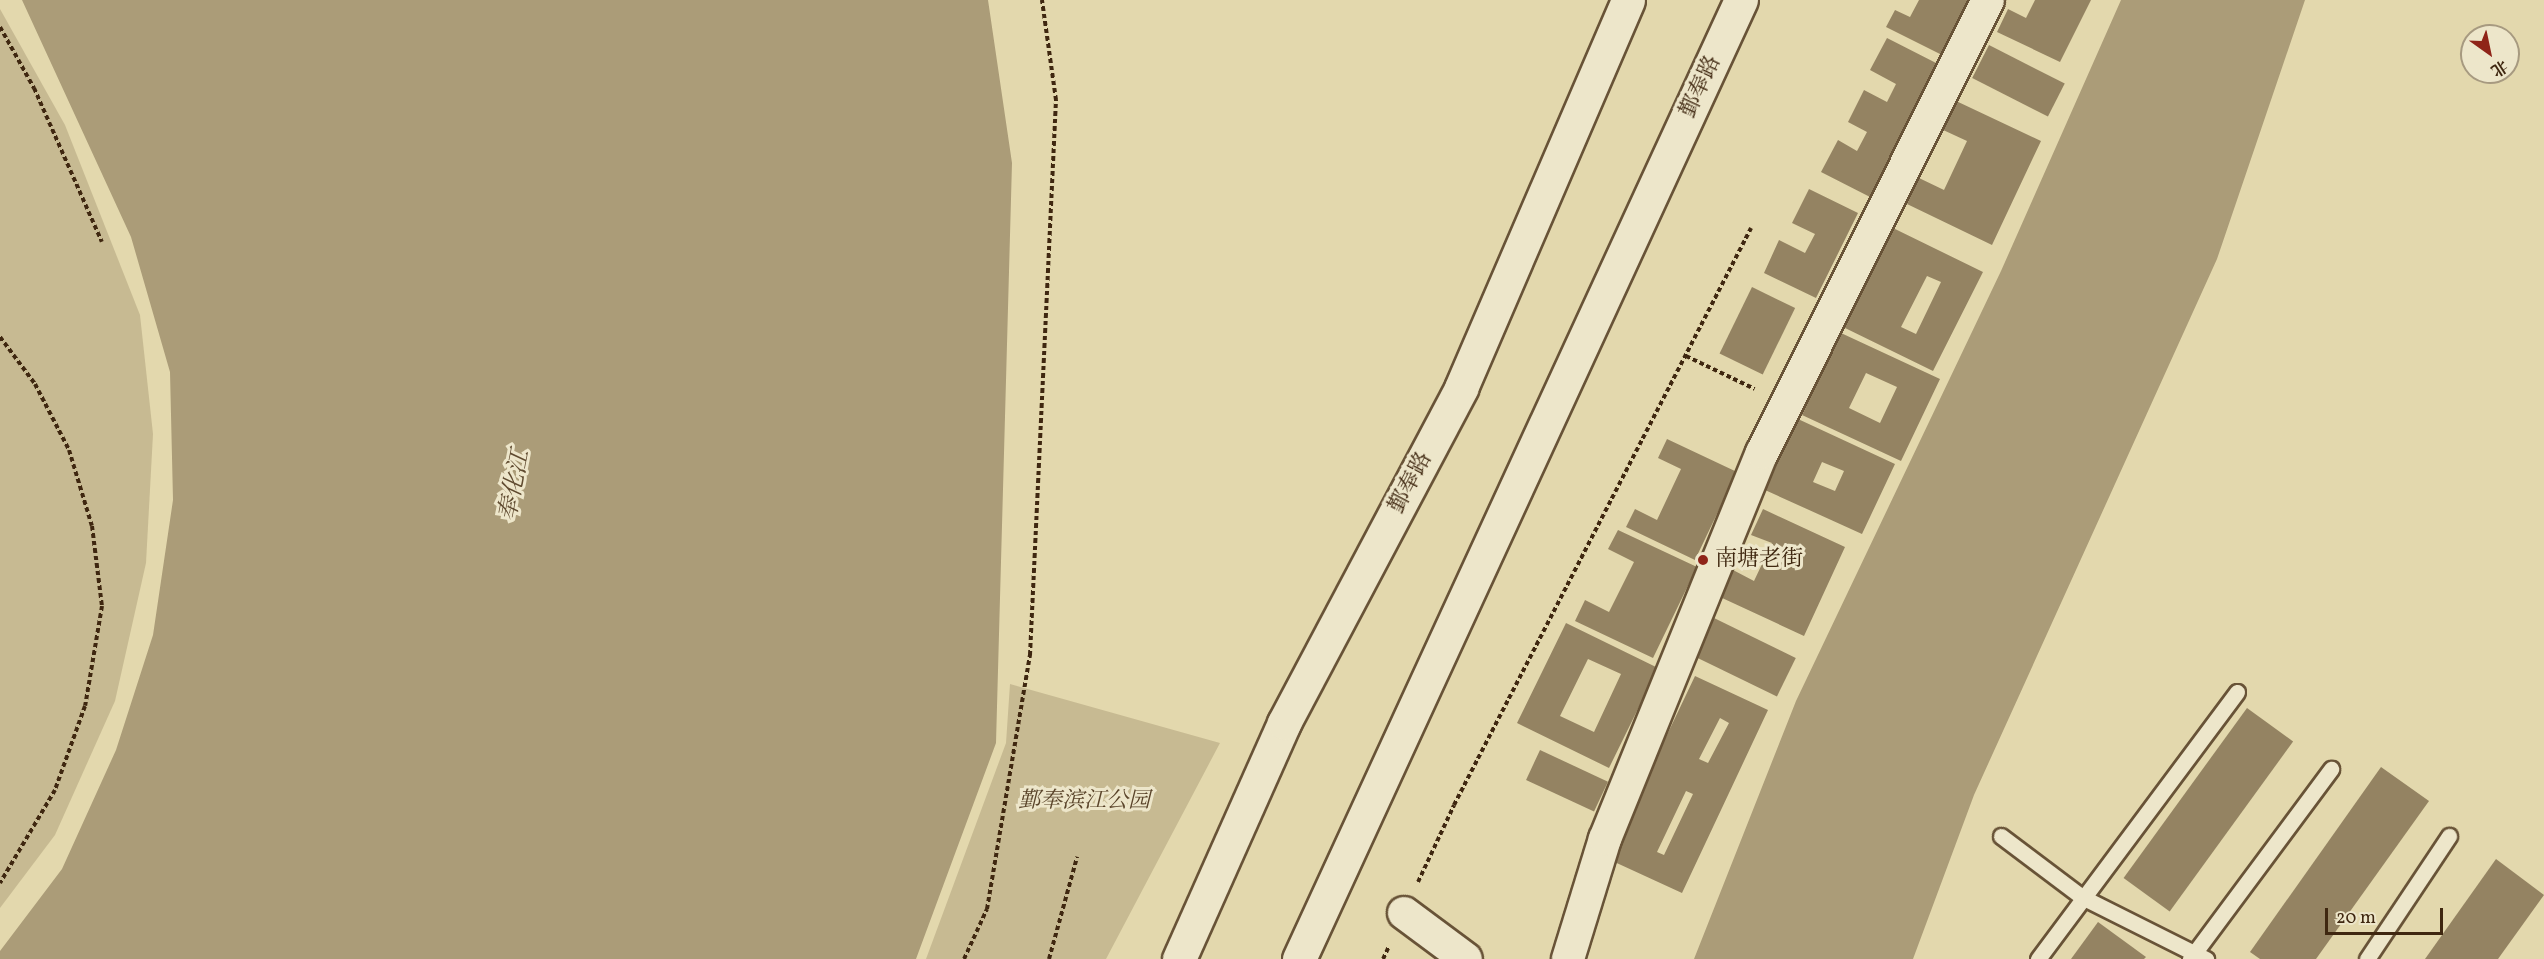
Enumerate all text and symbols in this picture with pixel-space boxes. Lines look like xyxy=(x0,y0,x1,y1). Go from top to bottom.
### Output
north arrow xyxy=(2460,24,2520,84)
street label: 鄞奉路 xyxy=(1675,52,1727,122)
text: 北 xyxy=(2486,54,2511,81)
water label: 奉化江 xyxy=(495,448,537,524)
street label: 鄞奉路 xyxy=(1384,448,1438,518)
place label: 南塘老街 xyxy=(1715,547,1803,573)
marker: 南塘老街 xyxy=(1696,553,1710,567)
park label: 鄞奉滨江公园 xyxy=(1018,789,1150,815)
scale bar xyxy=(2328,896,2446,934)
text: 20 m xyxy=(2336,906,2376,931)

